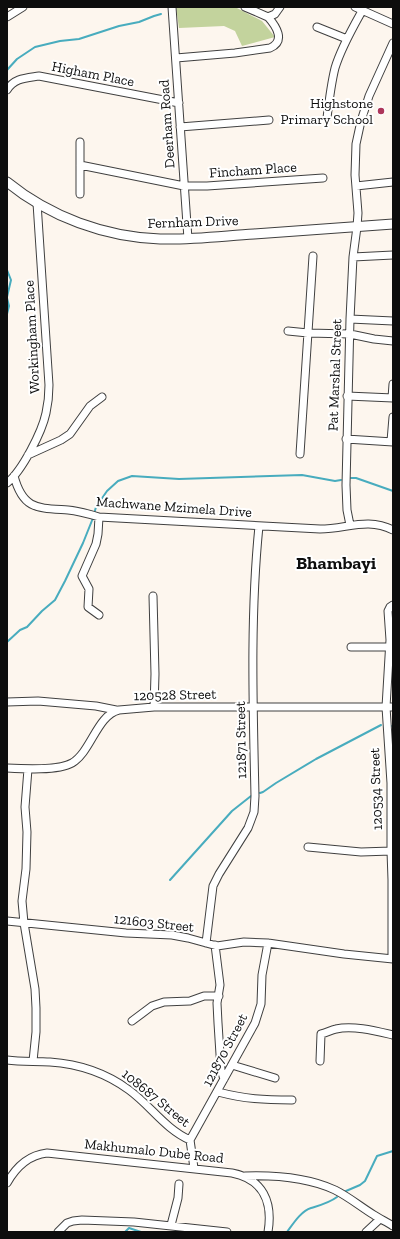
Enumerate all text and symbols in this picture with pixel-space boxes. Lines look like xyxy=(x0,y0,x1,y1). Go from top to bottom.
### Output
street label: Higham Place xyxy=(50,58,136,90)
street label: Deerham Road xyxy=(155,79,179,169)
place label: Highstone Primary School xyxy=(281,95,373,128)
marker: Highstone Primary School xyxy=(376,106,386,116)
street label: Fincham Place xyxy=(209,158,298,182)
street label: Fernham Drive xyxy=(147,212,239,232)
street label: Workingham Place xyxy=(21,279,43,394)
street label: Pat Marshal Street xyxy=(325,318,345,431)
street label: Machwane Mzimela Drive xyxy=(95,493,253,521)
district label: Bhambayi xyxy=(296,552,377,574)
street label: 120528 Street xyxy=(134,686,217,704)
street label: 121871 Street xyxy=(232,700,250,779)
street label: 120534 Street xyxy=(366,747,386,830)
street label: 121603 Street xyxy=(113,910,196,936)
street label: 121870 Street xyxy=(199,1010,252,1089)
street label: 108687 Street xyxy=(119,1065,194,1131)
street label: Makhumalo Dube Road xyxy=(84,1135,225,1167)

